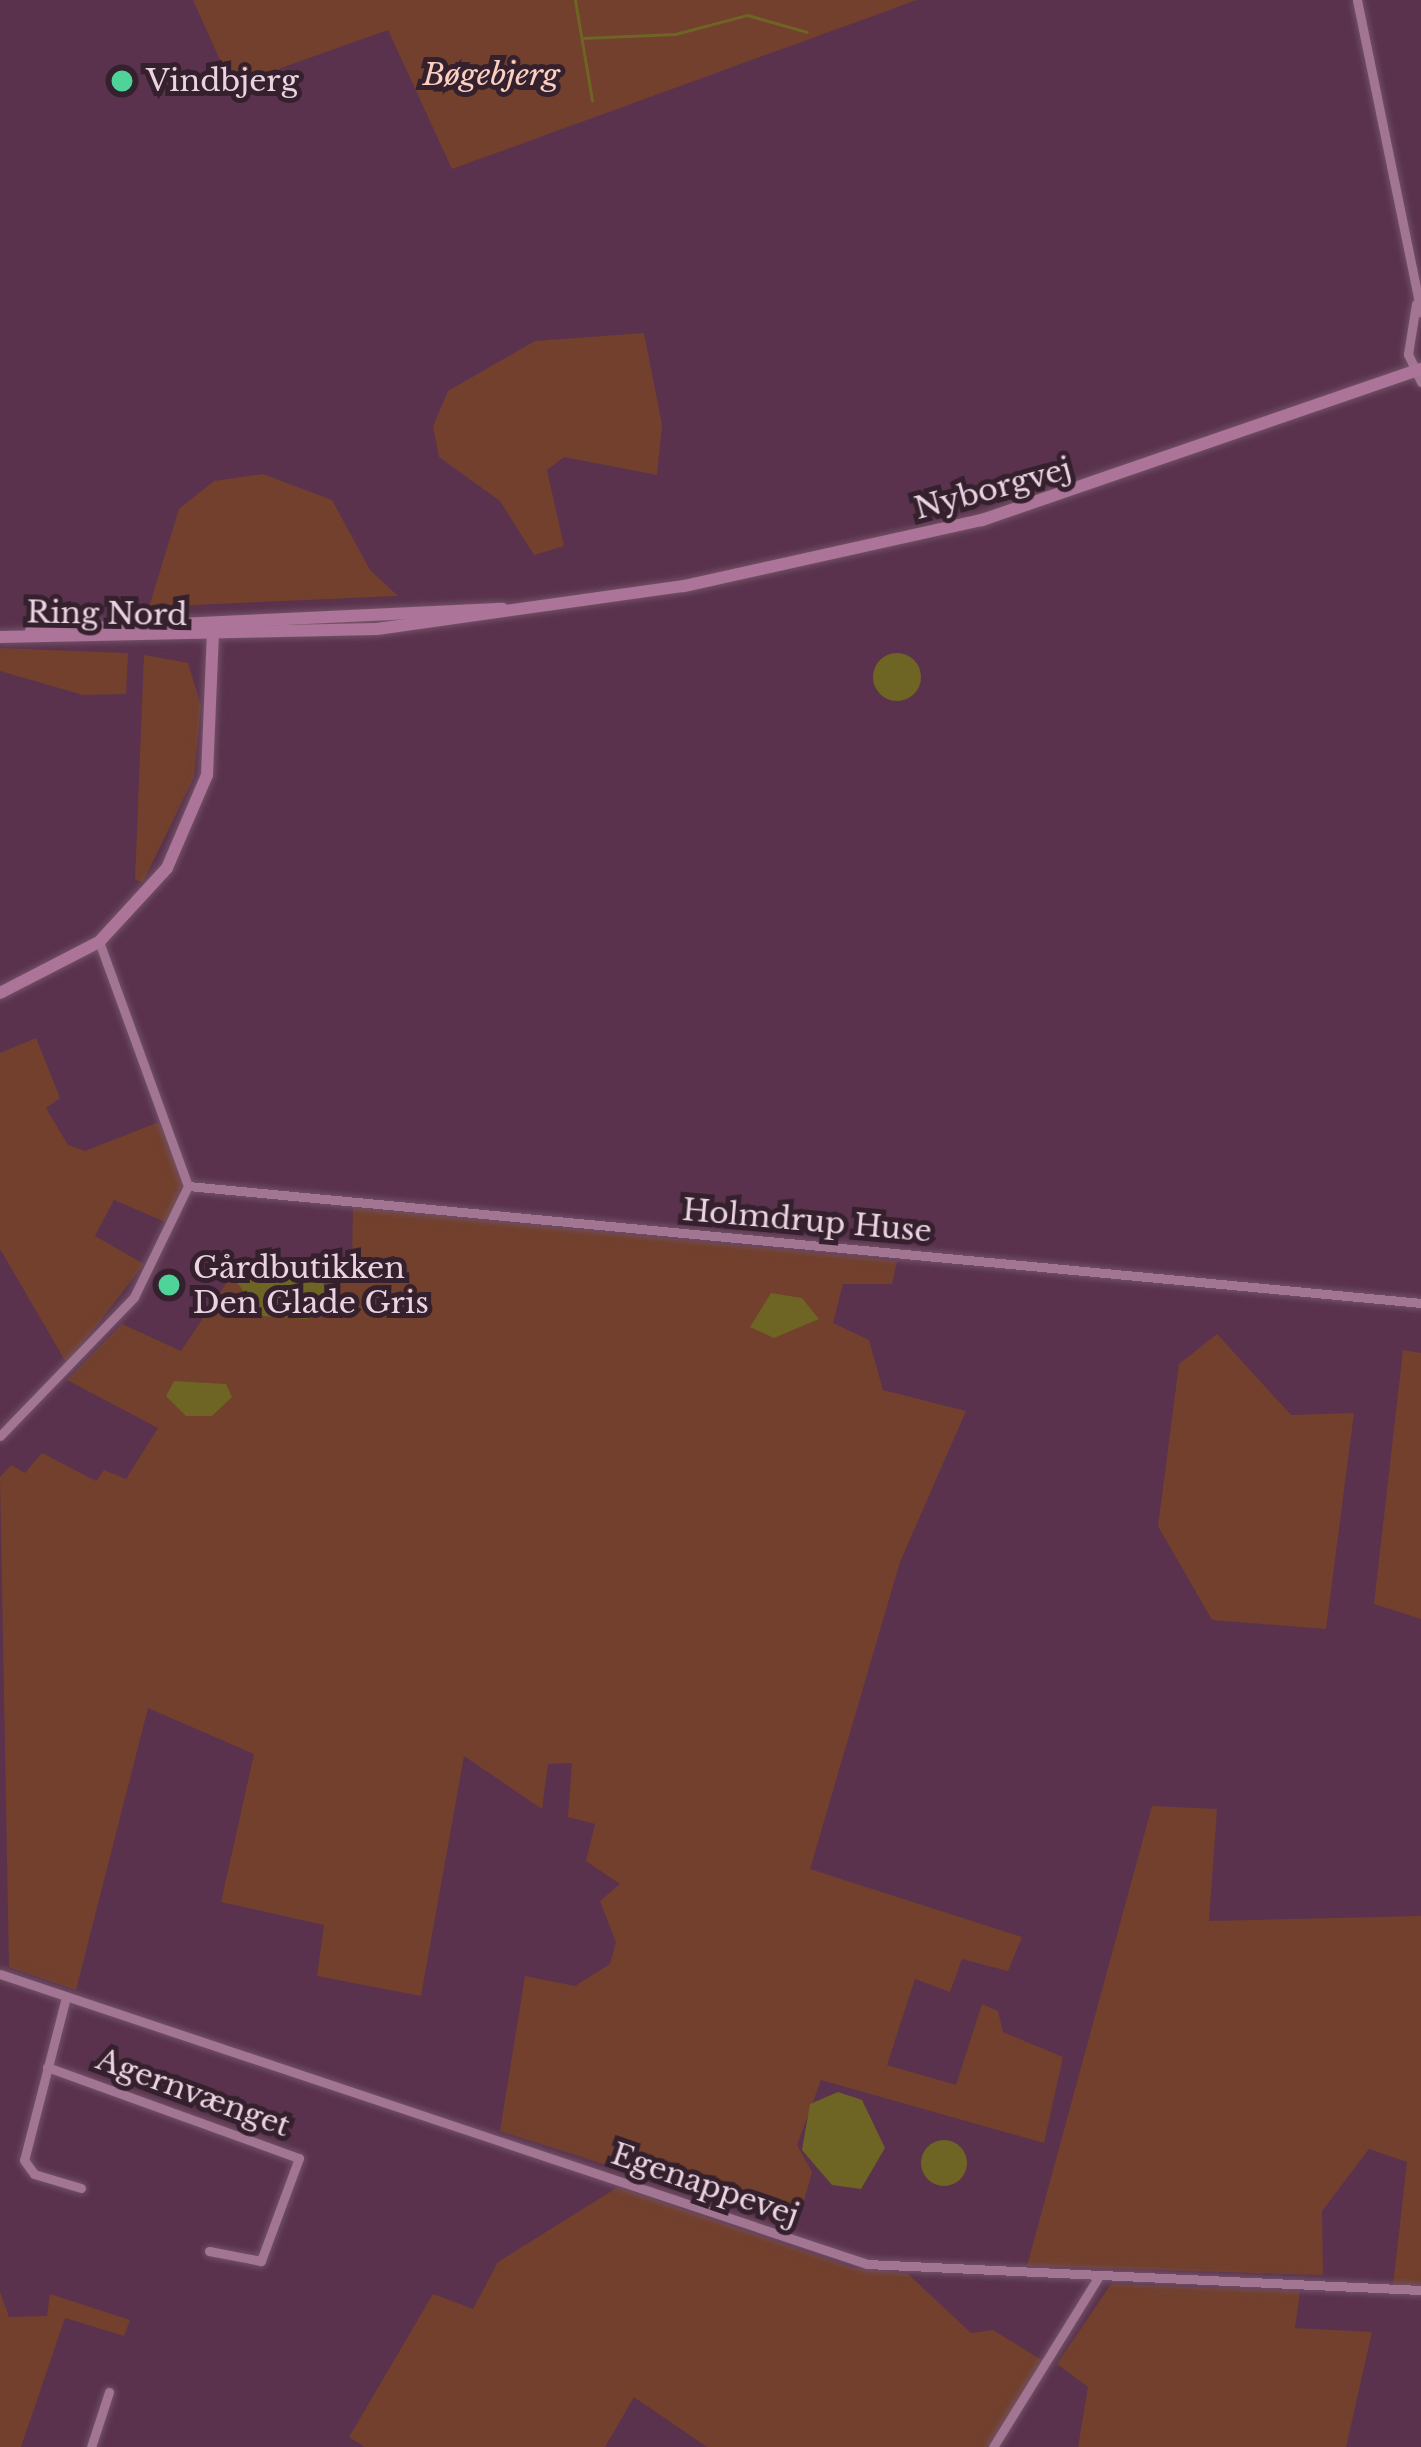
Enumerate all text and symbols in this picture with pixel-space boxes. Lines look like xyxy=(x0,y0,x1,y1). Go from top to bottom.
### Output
park label: Bøgebjerg xyxy=(423,57,559,93)
place label: Vindbjerg xyxy=(146,63,299,99)
marker: Vindbjerg xyxy=(109,68,135,94)
street label: Nyborgvej xyxy=(911,451,1075,527)
street label: Ring Nord xyxy=(26,595,188,633)
street label: Holmdrup Huse xyxy=(681,1192,933,1250)
place label: Gårdbutikken Den Glade Gris xyxy=(193,1250,429,1320)
marker: Gårdbutikken Den Glade Gris xyxy=(156,1272,182,1298)
street label: Agernvænget xyxy=(91,2041,295,2145)
street label: Egenappevej xyxy=(607,2136,803,2234)

